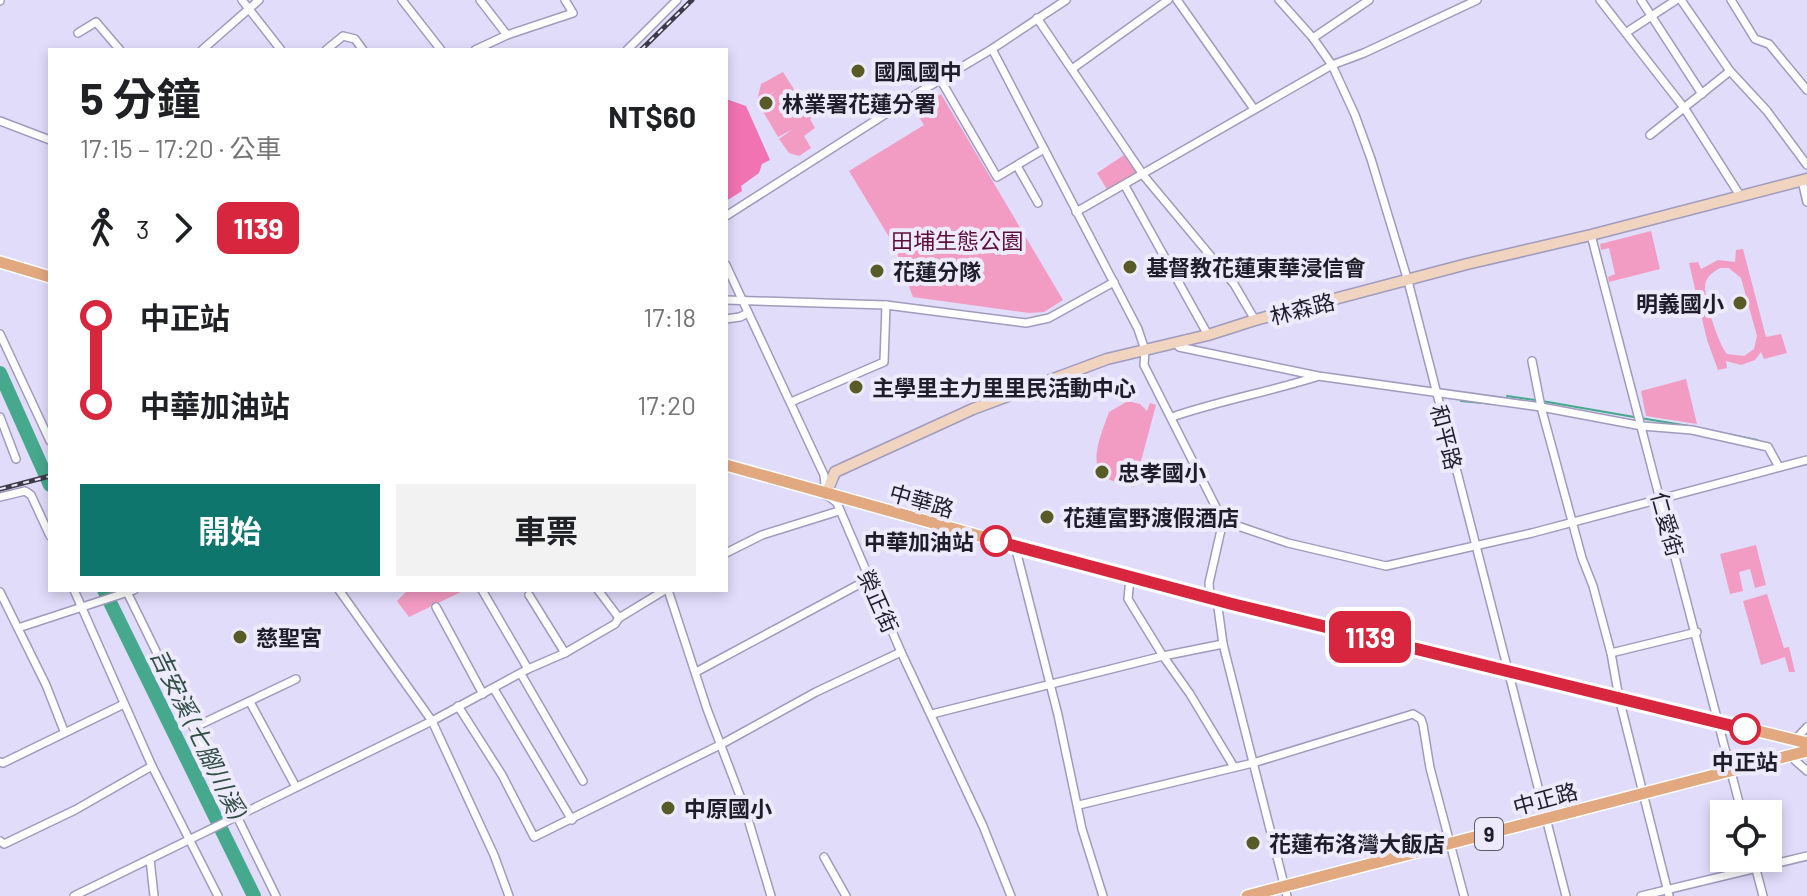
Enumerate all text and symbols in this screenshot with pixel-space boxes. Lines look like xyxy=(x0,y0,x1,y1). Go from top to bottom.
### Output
place label: 國風國中 xyxy=(874,58,962,84)
marker: 國風國中 xyxy=(849,62,867,80)
text: 5 分鐘 xyxy=(80,71,201,124)
place label: 林業署花蓮分署 xyxy=(782,90,936,116)
marker: 林業署花蓮分署 xyxy=(757,94,775,112)
text: NT$60 xyxy=(608,98,696,134)
text: 17:15 – 17:20 · 公車 xyxy=(80,132,281,163)
icon: walk xyxy=(80,206,124,250)
icon: forward xyxy=(161,206,205,250)
text: 1139 xyxy=(233,211,283,245)
text: 3 xyxy=(136,213,149,244)
park label: 田埔生態公園 xyxy=(891,227,1023,253)
place label: 基督教花蓮東華浸信會 xyxy=(1146,254,1366,280)
place label: 花蓮分隊 xyxy=(893,258,981,284)
marker: 基督教花蓮東華浸信會 xyxy=(1121,258,1139,276)
marker: 花蓮分隊 xyxy=(868,262,886,280)
street label: 林森路 xyxy=(1267,287,1337,329)
place label: 明義國小 xyxy=(1636,290,1724,316)
marker: 明義國小 xyxy=(1731,294,1749,312)
text: 中正站 xyxy=(140,299,230,335)
text: 17:18 xyxy=(643,301,696,332)
place label: 主學里主力里里民活動中心 xyxy=(872,374,1136,400)
marker: 主學里主力里里民活動中心 xyxy=(847,378,865,396)
text: 中華加油站 xyxy=(140,387,290,423)
text: 17:20 xyxy=(637,389,696,420)
street label: 和平路 xyxy=(1426,402,1468,472)
place label: 忠孝國小 xyxy=(1118,459,1206,485)
marker: 忠孝國小 xyxy=(1093,463,1111,481)
street label: 中華路 xyxy=(887,478,957,522)
button: 開始 xyxy=(80,484,380,576)
button: 車票 xyxy=(396,484,696,576)
street label: 仁愛街 xyxy=(1647,489,1689,559)
place label: 花蓮富野渡假酒店 xyxy=(1063,504,1239,530)
marker: 花蓮富野渡假酒店 xyxy=(1038,508,1056,526)
marker: 中華加油站 xyxy=(981,526,1011,556)
place label: 中華加油站 xyxy=(864,528,974,554)
street label: 榮正街 xyxy=(854,566,904,636)
line badge: 1139 xyxy=(1314,611,1426,663)
text: 1139 xyxy=(1345,620,1395,654)
place label: 慈聖宮 xyxy=(256,624,322,650)
marker: 慈聖宮 xyxy=(231,628,249,646)
water label: 吉安溪 (七腳川溪) xyxy=(145,644,253,823)
marker: 中正站 xyxy=(1730,714,1760,744)
place label: 中正站 xyxy=(1712,748,1778,774)
street label: 中正路 xyxy=(1510,777,1580,819)
place label: 中原國小 xyxy=(684,795,772,821)
marker: 中原國小 xyxy=(659,799,677,817)
map controls xyxy=(1710,800,1782,872)
button: locate xyxy=(1710,800,1782,872)
road number: 9 xyxy=(1475,818,1503,850)
place label: 花蓮布洛灣大飯店 xyxy=(1269,830,1445,856)
marker: 花蓮布洛灣大飯店 xyxy=(1244,834,1262,852)

